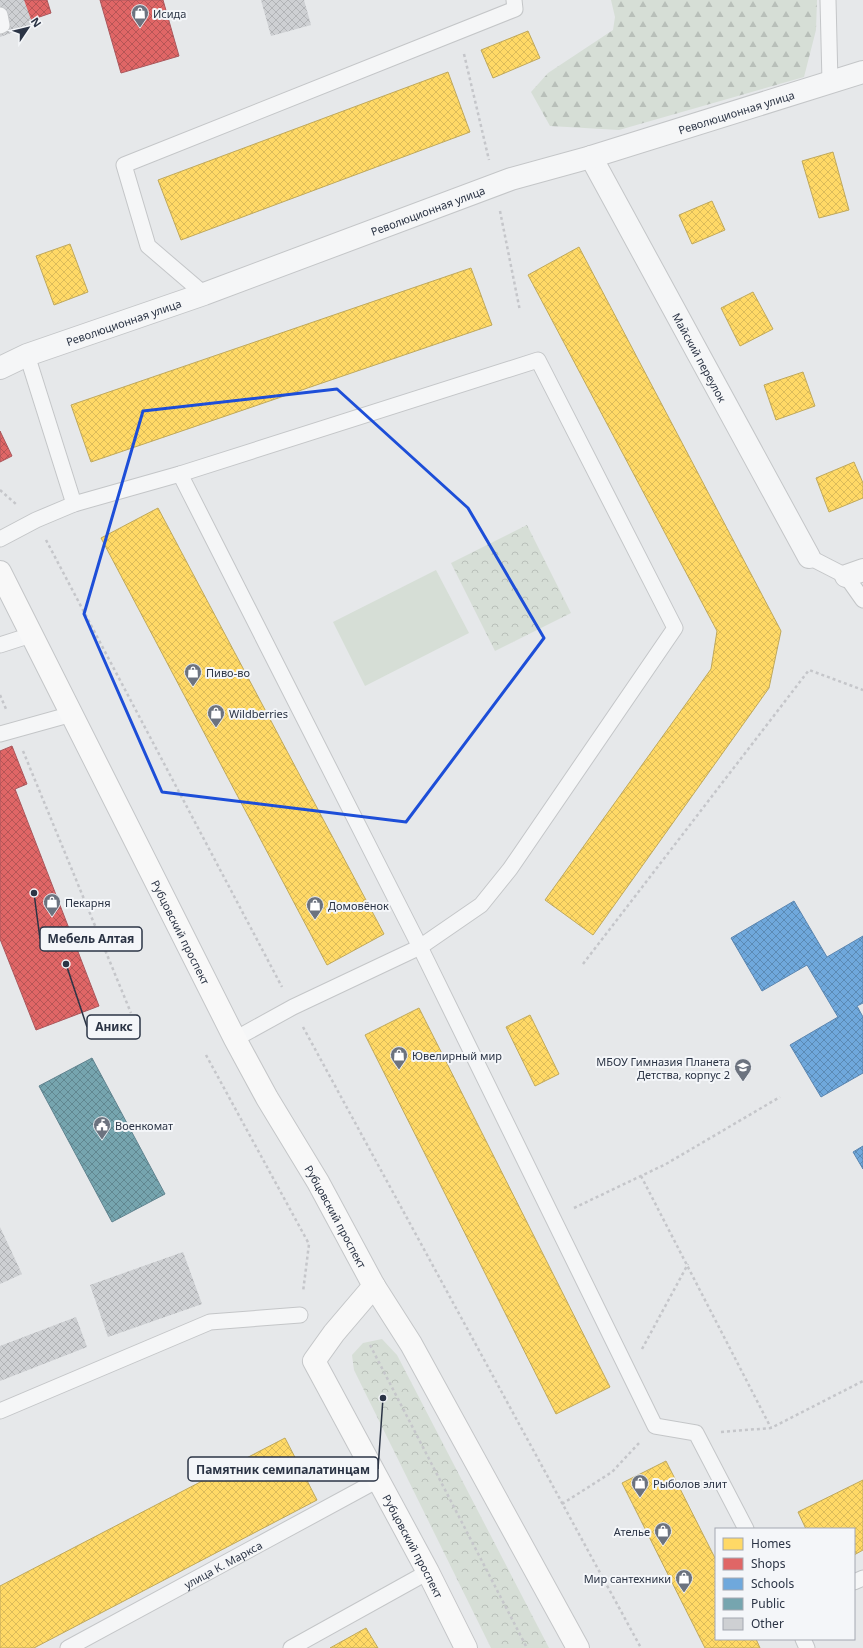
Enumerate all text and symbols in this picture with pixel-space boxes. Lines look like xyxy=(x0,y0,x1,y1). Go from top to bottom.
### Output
shop icon: Исида xyxy=(130,3,150,28)
place label: Исида xyxy=(153,6,186,21)
north arrow xyxy=(8,8,48,48)
text: N xyxy=(28,14,45,30)
street label: Революционная улица xyxy=(676,86,796,137)
street label: Революционная улица xyxy=(368,182,487,238)
street label: Революционная улица xyxy=(64,295,183,349)
street label: Майский переулок xyxy=(670,310,731,405)
shop icon: Пиво-во xyxy=(183,662,203,687)
place label: Пиво-во xyxy=(206,665,250,680)
shop icon: Wildberries xyxy=(206,703,226,728)
place label: Wildberries xyxy=(229,706,288,721)
street label: Рубцовский проспект xyxy=(149,877,214,987)
shop icon: Пекарня xyxy=(42,892,62,917)
place label: Пекарня xyxy=(65,895,111,910)
shop icon: Домовёнок xyxy=(305,895,325,920)
place label: Домовёнок xyxy=(328,898,389,913)
callout: Мебель Алтая xyxy=(40,927,142,951)
text: Мебель Алтая xyxy=(48,930,134,947)
callout: Аникс xyxy=(87,1015,140,1039)
text: Аникс xyxy=(95,1018,133,1035)
shop icon: Ювелирный мир xyxy=(389,1045,409,1070)
place label: Ювелирный мир xyxy=(412,1048,502,1063)
place label: МБОУ Гимназия Планета Детства, корпус 2 xyxy=(596,1054,730,1082)
school or university icon: МБОУ Гимназия Планета Детства, корпус 2 xyxy=(733,1057,753,1082)
public building icon: Военкомат xyxy=(92,1115,112,1140)
place label: Военкомат xyxy=(115,1118,173,1133)
street label: Рубцовский проспект xyxy=(302,1162,370,1270)
callout: Памятник семипалатинцам xyxy=(188,1457,378,1481)
text: Памятник семипалатинцам xyxy=(196,1461,370,1478)
shop icon: Рыболов элит xyxy=(630,1473,650,1498)
place label: Рыболов элит xyxy=(653,1476,727,1491)
street label: Рубцовский проспект xyxy=(380,1491,447,1600)
shop icon: Ателье xyxy=(653,1521,673,1546)
place label: Ателье xyxy=(614,1524,650,1539)
legend xyxy=(715,1528,855,1640)
text: Homes xyxy=(751,1535,791,1552)
street label: улица К. Маркса xyxy=(181,1537,264,1591)
text: Shops xyxy=(751,1555,786,1572)
shop icon: Мир сантехники xyxy=(674,1568,694,1593)
place label: Мир сантехники xyxy=(584,1571,671,1586)
text: Schools xyxy=(751,1575,794,1592)
text: Public xyxy=(751,1595,785,1612)
text: Other xyxy=(751,1615,784,1632)

